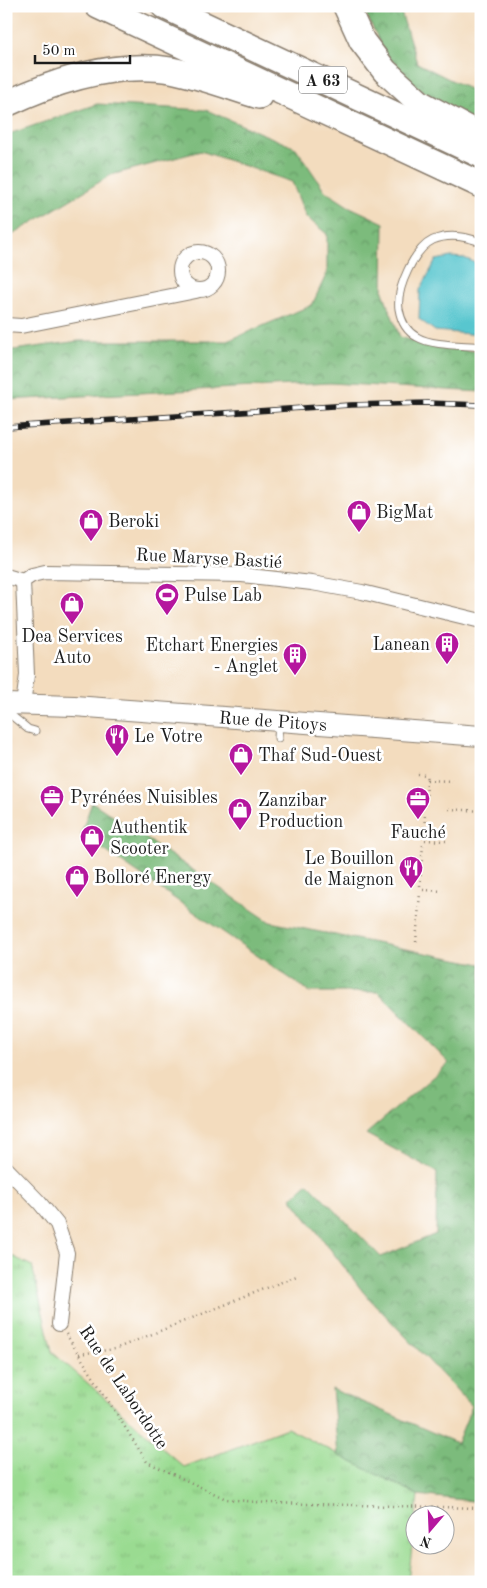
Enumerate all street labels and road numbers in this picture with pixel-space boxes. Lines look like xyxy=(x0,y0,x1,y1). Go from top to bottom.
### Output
road number: A 63 xyxy=(299,66,347,94)
street label: Rue Maryse Bastié xyxy=(135,546,283,572)
street label: Rue de Pitoys xyxy=(218,709,328,735)
street label: Rue de Labordotte xyxy=(75,1323,171,1452)

